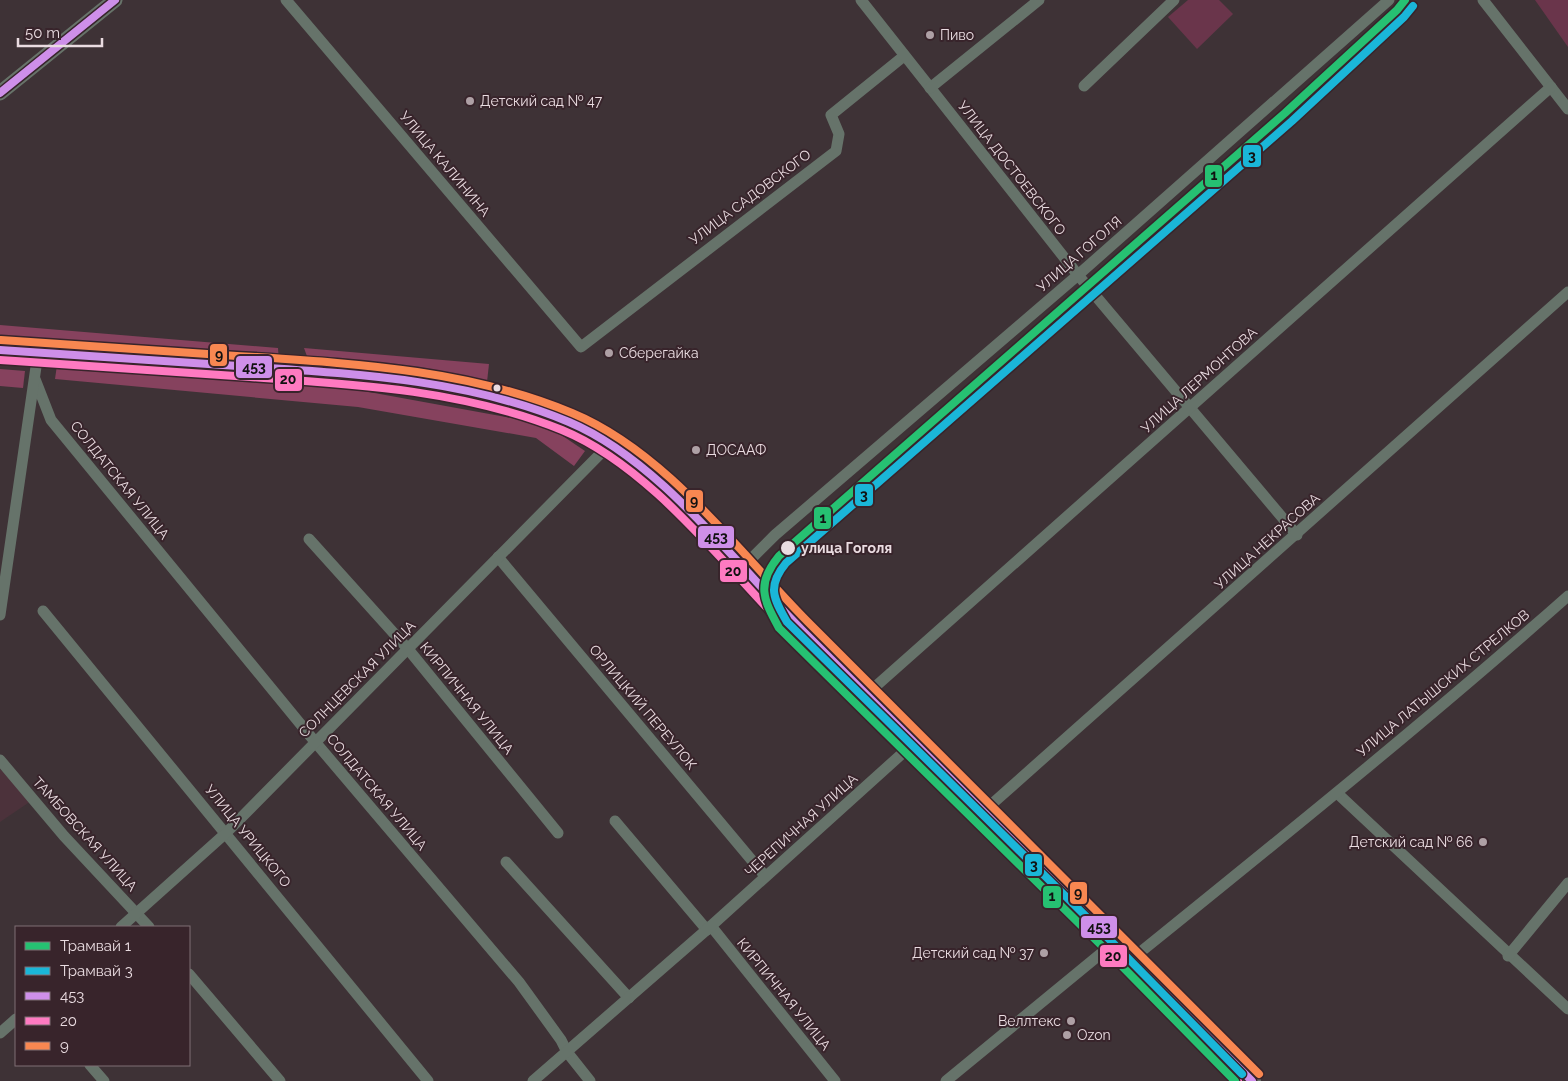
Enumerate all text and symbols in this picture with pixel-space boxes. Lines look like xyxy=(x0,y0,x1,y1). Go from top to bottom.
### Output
scale bar xyxy=(18,15,101,47)
text: 50 m xyxy=(25,24,60,42)
place label: Пиво xyxy=(940,27,974,43)
marker: Пиво xyxy=(924,29,936,41)
place label: Детский сад № 47 xyxy=(480,93,603,109)
marker: Детский сад № 47 xyxy=(464,95,476,107)
street label: УЛИЦА ДОСТОЕВСКОГО xyxy=(955,98,1069,238)
street label: УЛИЦА КАЛИНИНА xyxy=(396,108,494,220)
line badge: 3 xyxy=(1242,144,1262,168)
street label: УЛИЦА САДОВСКОГО xyxy=(686,146,814,248)
text: 3 xyxy=(1248,148,1256,164)
line badge: 1 xyxy=(1204,164,1223,188)
text: 1 xyxy=(1211,167,1218,183)
street label: УЛИЦА ГОГОЛЯ xyxy=(1033,213,1125,295)
street label: УЛИЦА ЛЕРМОНТОВА xyxy=(1138,323,1261,436)
line badge: 9 xyxy=(209,343,228,367)
place label: Сберегайка xyxy=(619,345,699,361)
text: 9 xyxy=(215,347,223,363)
marker: Сберегайка xyxy=(603,347,615,359)
line badge: 453 xyxy=(235,355,273,379)
text: 453 xyxy=(242,359,266,375)
line badge: 20 xyxy=(274,368,303,392)
text: 20 xyxy=(280,371,296,387)
unlabelled marker xyxy=(492,383,502,393)
street label: СОЛДАТСКАЯ УЛИЦА xyxy=(68,418,173,543)
place label: ДОСААФ xyxy=(706,442,766,458)
marker: ДОСААФ xyxy=(690,444,702,456)
line badge: 3 xyxy=(854,483,874,507)
text: 3 xyxy=(860,487,868,503)
line badge: 9 xyxy=(685,489,704,513)
street label: УЛИЦА НЕКРАСОВА xyxy=(1211,489,1323,592)
text: 9 xyxy=(690,493,698,509)
line badge: 1 xyxy=(813,506,832,530)
text: 1 xyxy=(820,510,827,526)
line badge: 453 xyxy=(697,525,735,549)
text: 453 xyxy=(704,529,728,545)
marker: улица Гоголя xyxy=(779,539,797,557)
place label: улица Гоголя xyxy=(801,540,892,556)
line badge: 20 xyxy=(719,559,748,583)
text: 20 xyxy=(725,563,741,579)
street label: УЛИЦА ЛАТЫШСКИХ СТРЕЛКОВ xyxy=(1354,606,1532,760)
street label: СОЛНЦЕВСКАЯ УЛИЦА xyxy=(295,617,419,741)
street label: КИРПИЧНАЯ УЛИЦА xyxy=(417,639,517,758)
street label: ОРЛИЦКИЙ ПЕРЕУЛОК xyxy=(586,641,701,773)
street label: СОЛДАТСКАЯ УЛИЦА xyxy=(324,731,431,854)
street label: ЧЕРЕПИЧНАЯ УЛИЦА xyxy=(741,770,861,880)
street label: ТАМБОВСКАЯ УЛИЦА xyxy=(30,774,141,895)
street label: УЛИЦА УРИЦКОГО xyxy=(202,782,294,890)
place label: Детский сад № 66 xyxy=(1349,834,1473,850)
marker: Детский сад № 66 xyxy=(1477,836,1489,848)
line badge: 3 xyxy=(1024,853,1043,877)
text: 3 xyxy=(1030,857,1038,873)
line badge: 9 xyxy=(1069,881,1088,905)
line badge: 1 xyxy=(1042,885,1062,909)
text: 9 xyxy=(1074,885,1082,901)
text: 1 xyxy=(1049,888,1056,904)
line badge: 453 xyxy=(1080,915,1118,939)
text: 453 xyxy=(1087,919,1111,935)
legend xyxy=(15,926,190,1066)
street label: КИРПИЧНАЯ УЛИЦА xyxy=(734,935,834,1054)
text: Трамвай 1 xyxy=(60,937,132,955)
line badge: 20 xyxy=(1099,944,1128,968)
place label: Детский сад № 37 xyxy=(912,945,1035,961)
marker: Детский сад № 37 xyxy=(1038,947,1050,959)
text: 20 xyxy=(1105,948,1121,964)
text: Трамвай 3 xyxy=(60,962,133,980)
text: 453 xyxy=(60,987,84,1005)
text: 20 xyxy=(60,1012,77,1030)
place label: Веллтекс xyxy=(998,1013,1061,1029)
marker: Веллтекс xyxy=(1065,1015,1077,1027)
place label: Ozon xyxy=(1077,1027,1111,1043)
marker: Ozon xyxy=(1061,1029,1073,1041)
text: 9 xyxy=(60,1037,69,1055)

